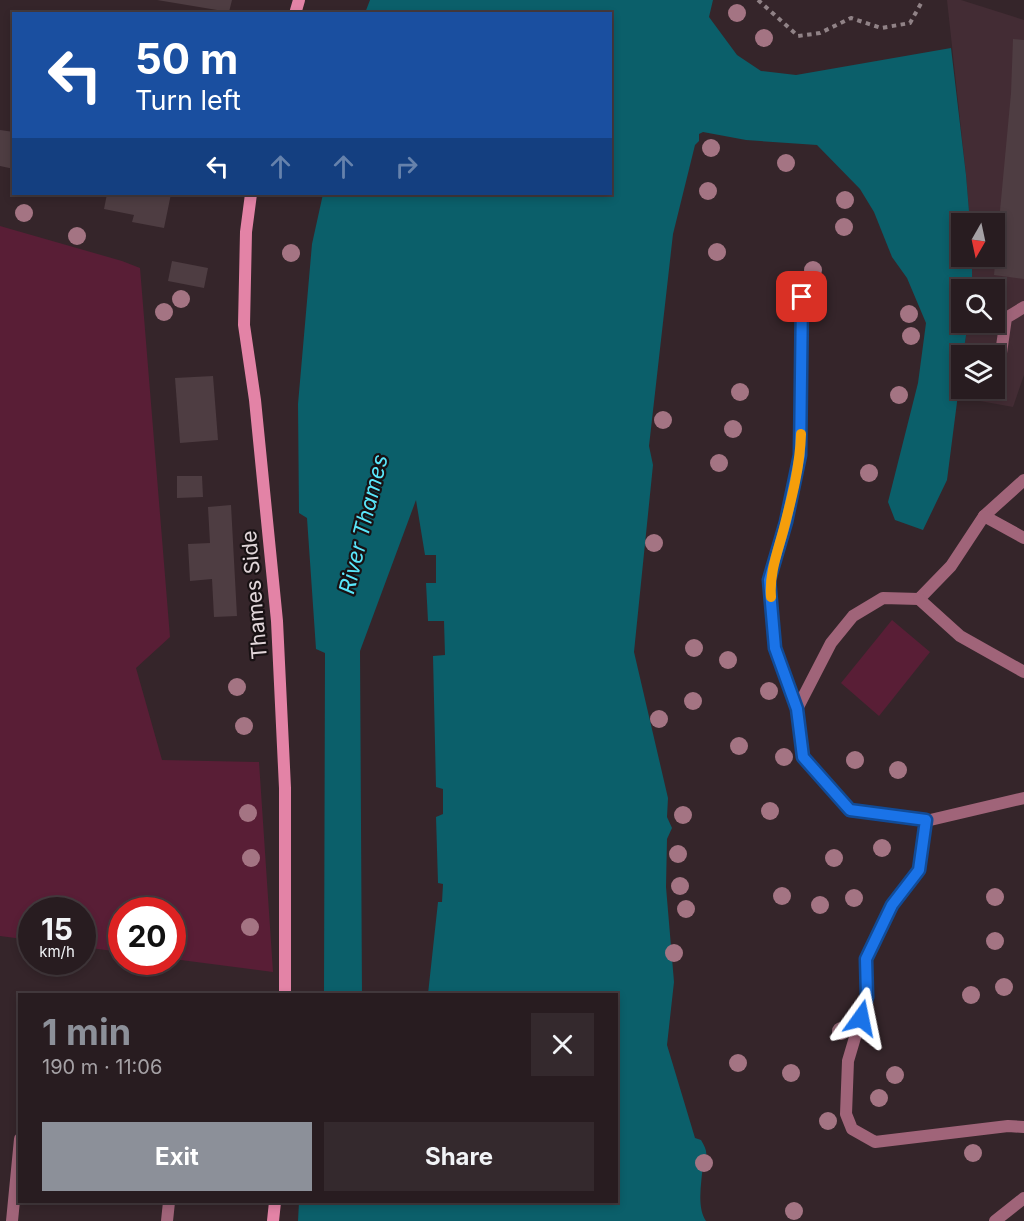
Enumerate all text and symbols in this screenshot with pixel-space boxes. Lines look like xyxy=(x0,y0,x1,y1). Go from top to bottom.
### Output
text: 50 m xyxy=(135,33,238,84)
icon: left xyxy=(36,36,114,114)
text: Turn left xyxy=(135,84,241,117)
icon: left xyxy=(201,150,234,183)
icon: ahead xyxy=(264,150,297,183)
icon: ahead xyxy=(327,150,360,183)
icon: right xyxy=(390,150,423,183)
north arrow xyxy=(951,213,1005,267)
map controls xyxy=(951,213,1005,399)
pin xyxy=(776,271,827,322)
button: search xyxy=(951,279,1005,333)
icon: arrive xyxy=(785,280,818,313)
button: layers xyxy=(951,345,1005,399)
water label: River Thames xyxy=(333,452,393,596)
street label: Thames Side xyxy=(236,530,272,660)
speed limit sign: 20 xyxy=(108,897,186,975)
text: 15 xyxy=(41,911,73,947)
text: km/h xyxy=(39,942,75,961)
position arrow xyxy=(829,986,893,1050)
text: 1 min xyxy=(42,1010,131,1054)
button: close xyxy=(531,1013,594,1076)
text: 190 m · 11:06 xyxy=(42,1055,162,1079)
button: Exit xyxy=(42,1122,312,1191)
button: Share xyxy=(324,1122,594,1191)

